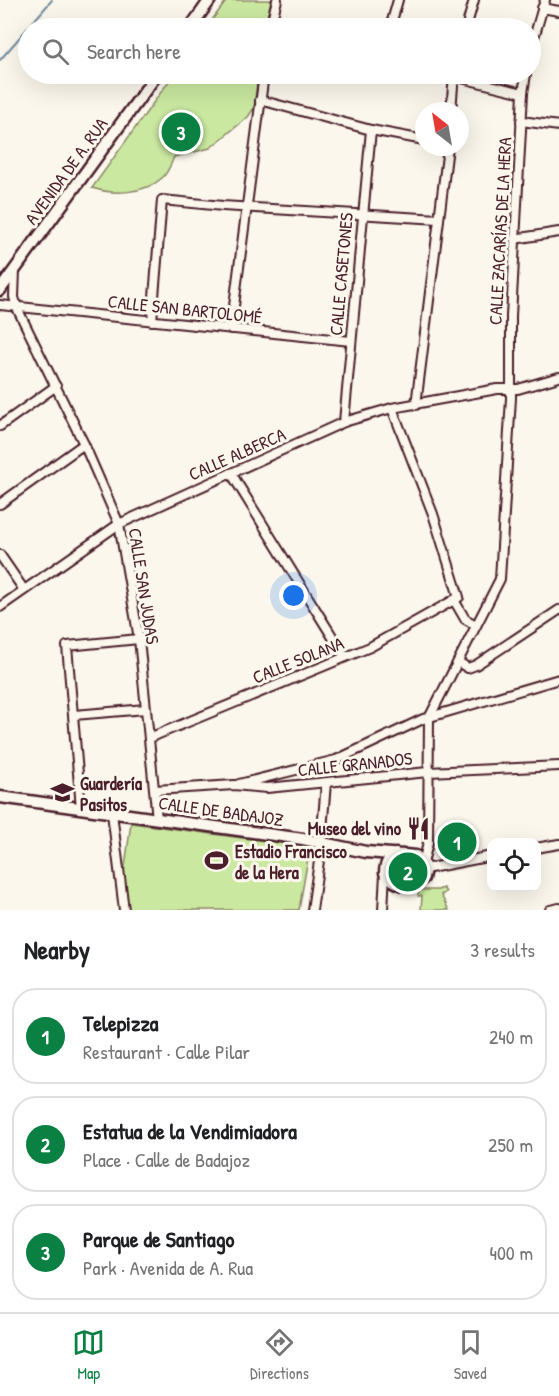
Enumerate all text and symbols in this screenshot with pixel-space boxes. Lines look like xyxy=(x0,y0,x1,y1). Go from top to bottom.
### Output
search box xyxy=(18,18,541,84)
icon: search xyxy=(39,35,72,68)
text: Search here xyxy=(87,36,181,66)
north arrow xyxy=(415,102,469,156)
pin: 3 xyxy=(162,110,201,154)
street label: AVENIDA DE A. RUA xyxy=(19,112,113,229)
street label: CALLE ZACARÍAS DE LA HERA xyxy=(483,136,517,325)
street label: CALLE CASETONES xyxy=(323,212,359,336)
street label: CALLE SAN BARTOLOMÉ xyxy=(107,288,263,330)
street label: CALLE ALBERCA xyxy=(185,421,290,486)
street label: CALLE SAN JUDAS xyxy=(122,526,166,646)
your location xyxy=(279,581,308,610)
street label: CALLE SOLANA xyxy=(249,630,347,690)
street label: CALLE GRANADOS xyxy=(297,746,413,782)
place label: Guardería Pasitos xyxy=(80,771,143,817)
school or university icon: Guardería Pasitos xyxy=(49,780,75,806)
street label: CALLE DE BADAJOZ xyxy=(157,790,285,832)
restaurant icon: Museo del vino xyxy=(406,815,432,841)
place label: Museo del vino xyxy=(308,816,402,841)
pin: 1 xyxy=(438,820,476,864)
map controls xyxy=(487,838,541,892)
button: locate xyxy=(487,838,541,892)
place label: Estadio Francisco de la Hera xyxy=(235,839,347,885)
sports icon: Estadio Francisco de la Hera xyxy=(204,848,230,874)
pin: 2 xyxy=(388,850,428,894)
text: Nearby xyxy=(24,932,90,967)
text: 3 results xyxy=(470,936,535,963)
text: Telepizza xyxy=(83,1008,158,1038)
text: 1 xyxy=(42,1023,49,1050)
text: 240 m xyxy=(489,1023,533,1050)
text: Restaurant · Calle Pilar xyxy=(83,1038,250,1065)
text: Estatua de la Vendimiadora xyxy=(83,1116,297,1146)
text: 2 xyxy=(41,1131,50,1158)
text: 250 m xyxy=(488,1131,533,1158)
text: Place · Calle de Badajoz xyxy=(83,1146,250,1173)
text: Parque de Santiago xyxy=(83,1224,234,1254)
text: 3 xyxy=(41,1239,50,1266)
text: 400 m xyxy=(489,1239,533,1266)
text: Park · Avenida de A. Rua xyxy=(83,1254,253,1281)
tab: Map xyxy=(72,1326,105,1384)
tab: Directions xyxy=(250,1326,309,1384)
tab: Saved xyxy=(454,1326,487,1384)

